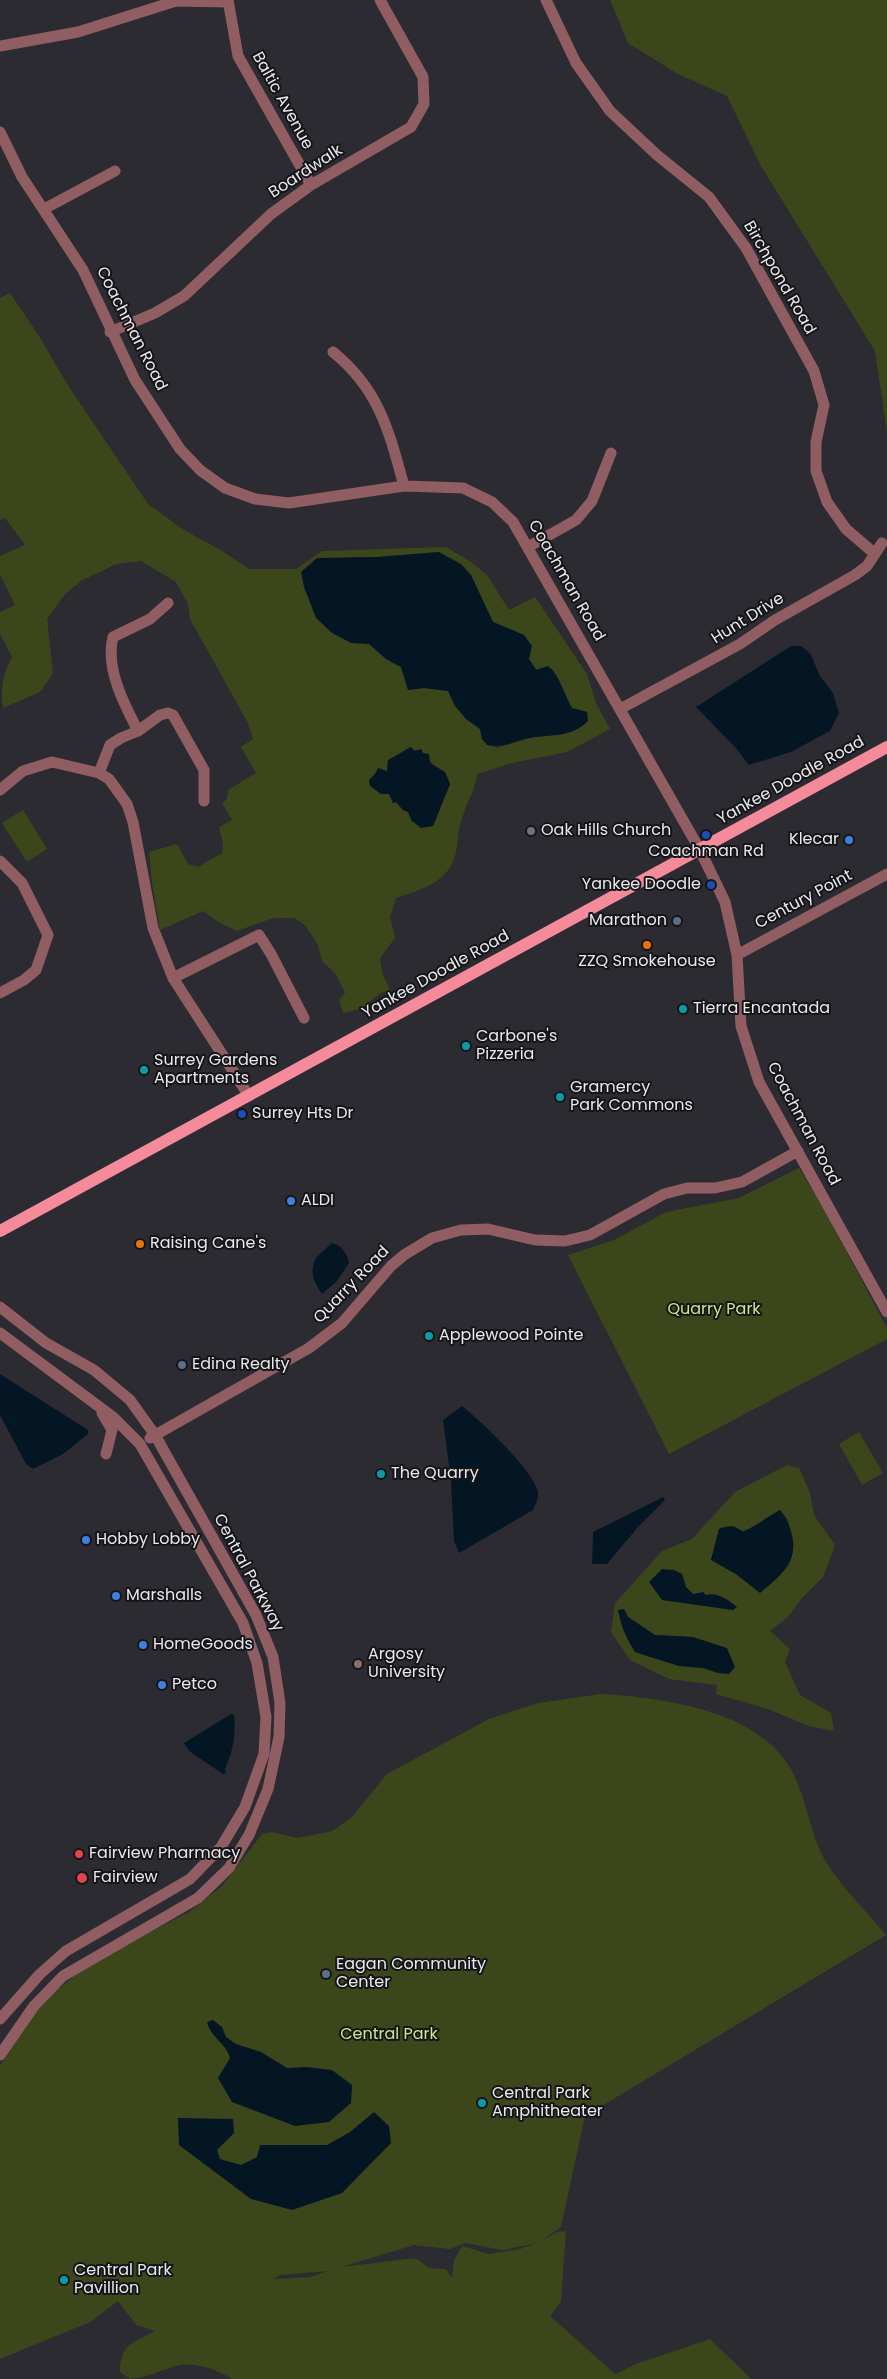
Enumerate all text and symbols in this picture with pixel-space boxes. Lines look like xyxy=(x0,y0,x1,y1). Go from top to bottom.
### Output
street label: Baltic Avenue xyxy=(247,49,317,153)
street label: Boardwalk xyxy=(266,141,346,203)
street label: Birchpond Road xyxy=(739,218,819,338)
street label: Coachman Road xyxy=(91,264,171,394)
street label: Coachman Road xyxy=(523,517,609,645)
street label: Hunt Drive xyxy=(708,589,788,649)
street label: Yankee Doodle Road xyxy=(714,733,868,829)
place label: Oak Hills Church xyxy=(541,821,671,841)
marker: Oak Hills Church xyxy=(525,825,537,837)
marker: Coachman Rd xyxy=(700,829,712,841)
place label: Klecar xyxy=(789,830,839,850)
marker: Klecar xyxy=(843,834,855,846)
place label: Coachman Rd xyxy=(648,842,764,862)
street label: Century Point xyxy=(752,866,856,934)
place label: Yankee Doodle xyxy=(582,875,701,895)
marker: Yankee Doodle xyxy=(705,879,717,891)
place label: Marathon xyxy=(589,911,667,931)
marker: Marathon xyxy=(671,915,683,927)
street label: Yankee Doodle Road xyxy=(359,927,513,1023)
marker: ZZQ Smokehouse xyxy=(641,939,653,951)
place label: ZZQ Smokehouse xyxy=(578,952,716,972)
place label: Tierra Encantada xyxy=(693,999,830,1019)
marker: Tierra Encantada xyxy=(677,1003,689,1015)
place label: Carbone's Pizzeria xyxy=(476,1027,557,1065)
marker: Carbone's Pizzeria xyxy=(460,1040,472,1052)
place label: Surrey Gardens Apartments xyxy=(154,1051,277,1089)
street label: Coachman Road xyxy=(762,1059,844,1189)
marker: Surrey Gardens Apartments xyxy=(138,1064,150,1076)
place label: Gramercy Park Commons xyxy=(570,1078,693,1116)
marker: Gramercy Park Commons xyxy=(554,1091,566,1103)
place label: Surrey Hts Dr xyxy=(252,1104,354,1124)
marker: Surrey Hts Dr xyxy=(236,1108,248,1120)
place label: ALDI xyxy=(301,1191,334,1211)
marker: ALDI xyxy=(285,1195,297,1207)
place label: Raising Cane's xyxy=(150,1234,266,1254)
marker: Raising Cane's xyxy=(134,1238,146,1250)
street label: Quarry Road xyxy=(310,1242,394,1328)
park label: Quarry Park xyxy=(667,1300,761,1320)
place label: Applewood Pointe xyxy=(439,1326,583,1346)
marker: Applewood Pointe xyxy=(423,1330,435,1342)
place label: Edina Realty xyxy=(192,1355,290,1375)
marker: Edina Realty xyxy=(176,1359,188,1371)
place label: The Quarry xyxy=(391,1464,479,1484)
marker: The Quarry xyxy=(375,1468,387,1480)
street label: Central Parkway xyxy=(209,1511,287,1635)
place label: Hobby Lobby xyxy=(96,1530,200,1550)
marker: Hobby Lobby xyxy=(80,1534,92,1546)
place label: Marshalls xyxy=(126,1586,202,1606)
marker: Marshalls xyxy=(110,1590,122,1602)
place label: HomeGoods xyxy=(153,1635,253,1655)
marker: HomeGoods xyxy=(137,1639,149,1651)
place label: Argosy University xyxy=(368,1645,445,1683)
marker: Argosy University xyxy=(352,1658,364,1670)
place label: Petco xyxy=(172,1675,217,1695)
marker: Petco xyxy=(156,1679,168,1691)
place label: Fairview Pharmacy xyxy=(89,1844,240,1864)
marker: Fairview Pharmacy xyxy=(73,1848,85,1860)
place label: Fairview xyxy=(93,1868,158,1888)
marker: Fairview xyxy=(75,1871,89,1885)
place label: Eagan Community Center xyxy=(336,1955,486,1993)
marker: Eagan Community Center xyxy=(320,1968,332,1980)
park label: Central Park xyxy=(340,2025,438,2045)
place label: Central Park Amphitheater xyxy=(492,2084,603,2122)
marker: Central Park Amphitheater xyxy=(476,2097,488,2109)
place label: Central Park Pavillion xyxy=(74,2261,172,2299)
marker: Central Park Pavillion xyxy=(58,2274,70,2286)

